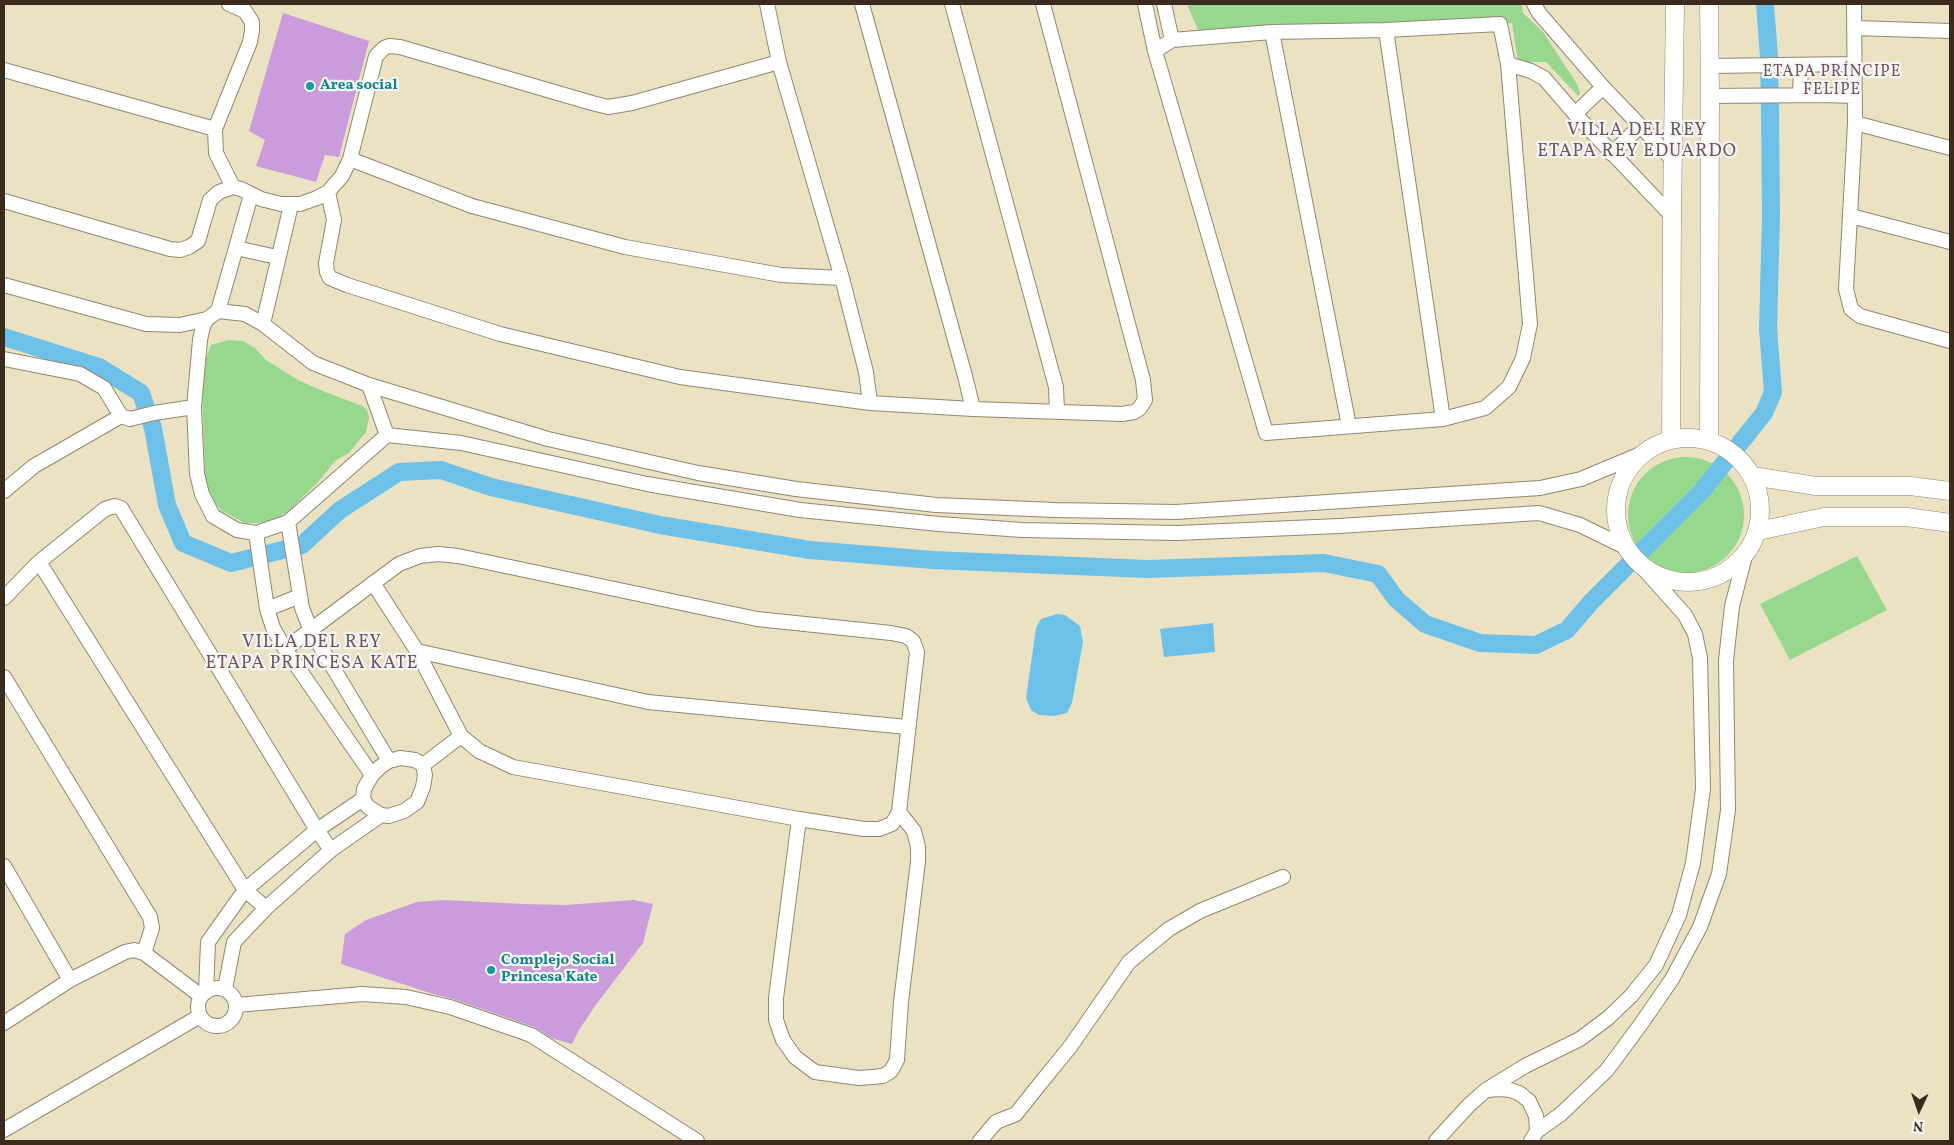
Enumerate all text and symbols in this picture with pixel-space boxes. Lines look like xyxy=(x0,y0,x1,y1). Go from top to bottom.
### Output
district label: ETAPA PRÍNCIPE FELIPE xyxy=(1761,63,1903,101)
place label: Area social xyxy=(320,77,398,95)
marker: Area social xyxy=(304,80,316,92)
district label: VILLA DEL REY ETAPA REY EDUARDO xyxy=(1535,121,1739,163)
district label: VILLA DEL REY ETAPA PRINCESA KATE xyxy=(203,633,421,676)
place label: Complejo Social Princesa Kate xyxy=(501,952,615,987)
marker: Complejo Social Princesa Kate xyxy=(485,964,497,976)
north arrow xyxy=(1894,1085,1944,1135)
text: N xyxy=(1913,1116,1924,1135)

